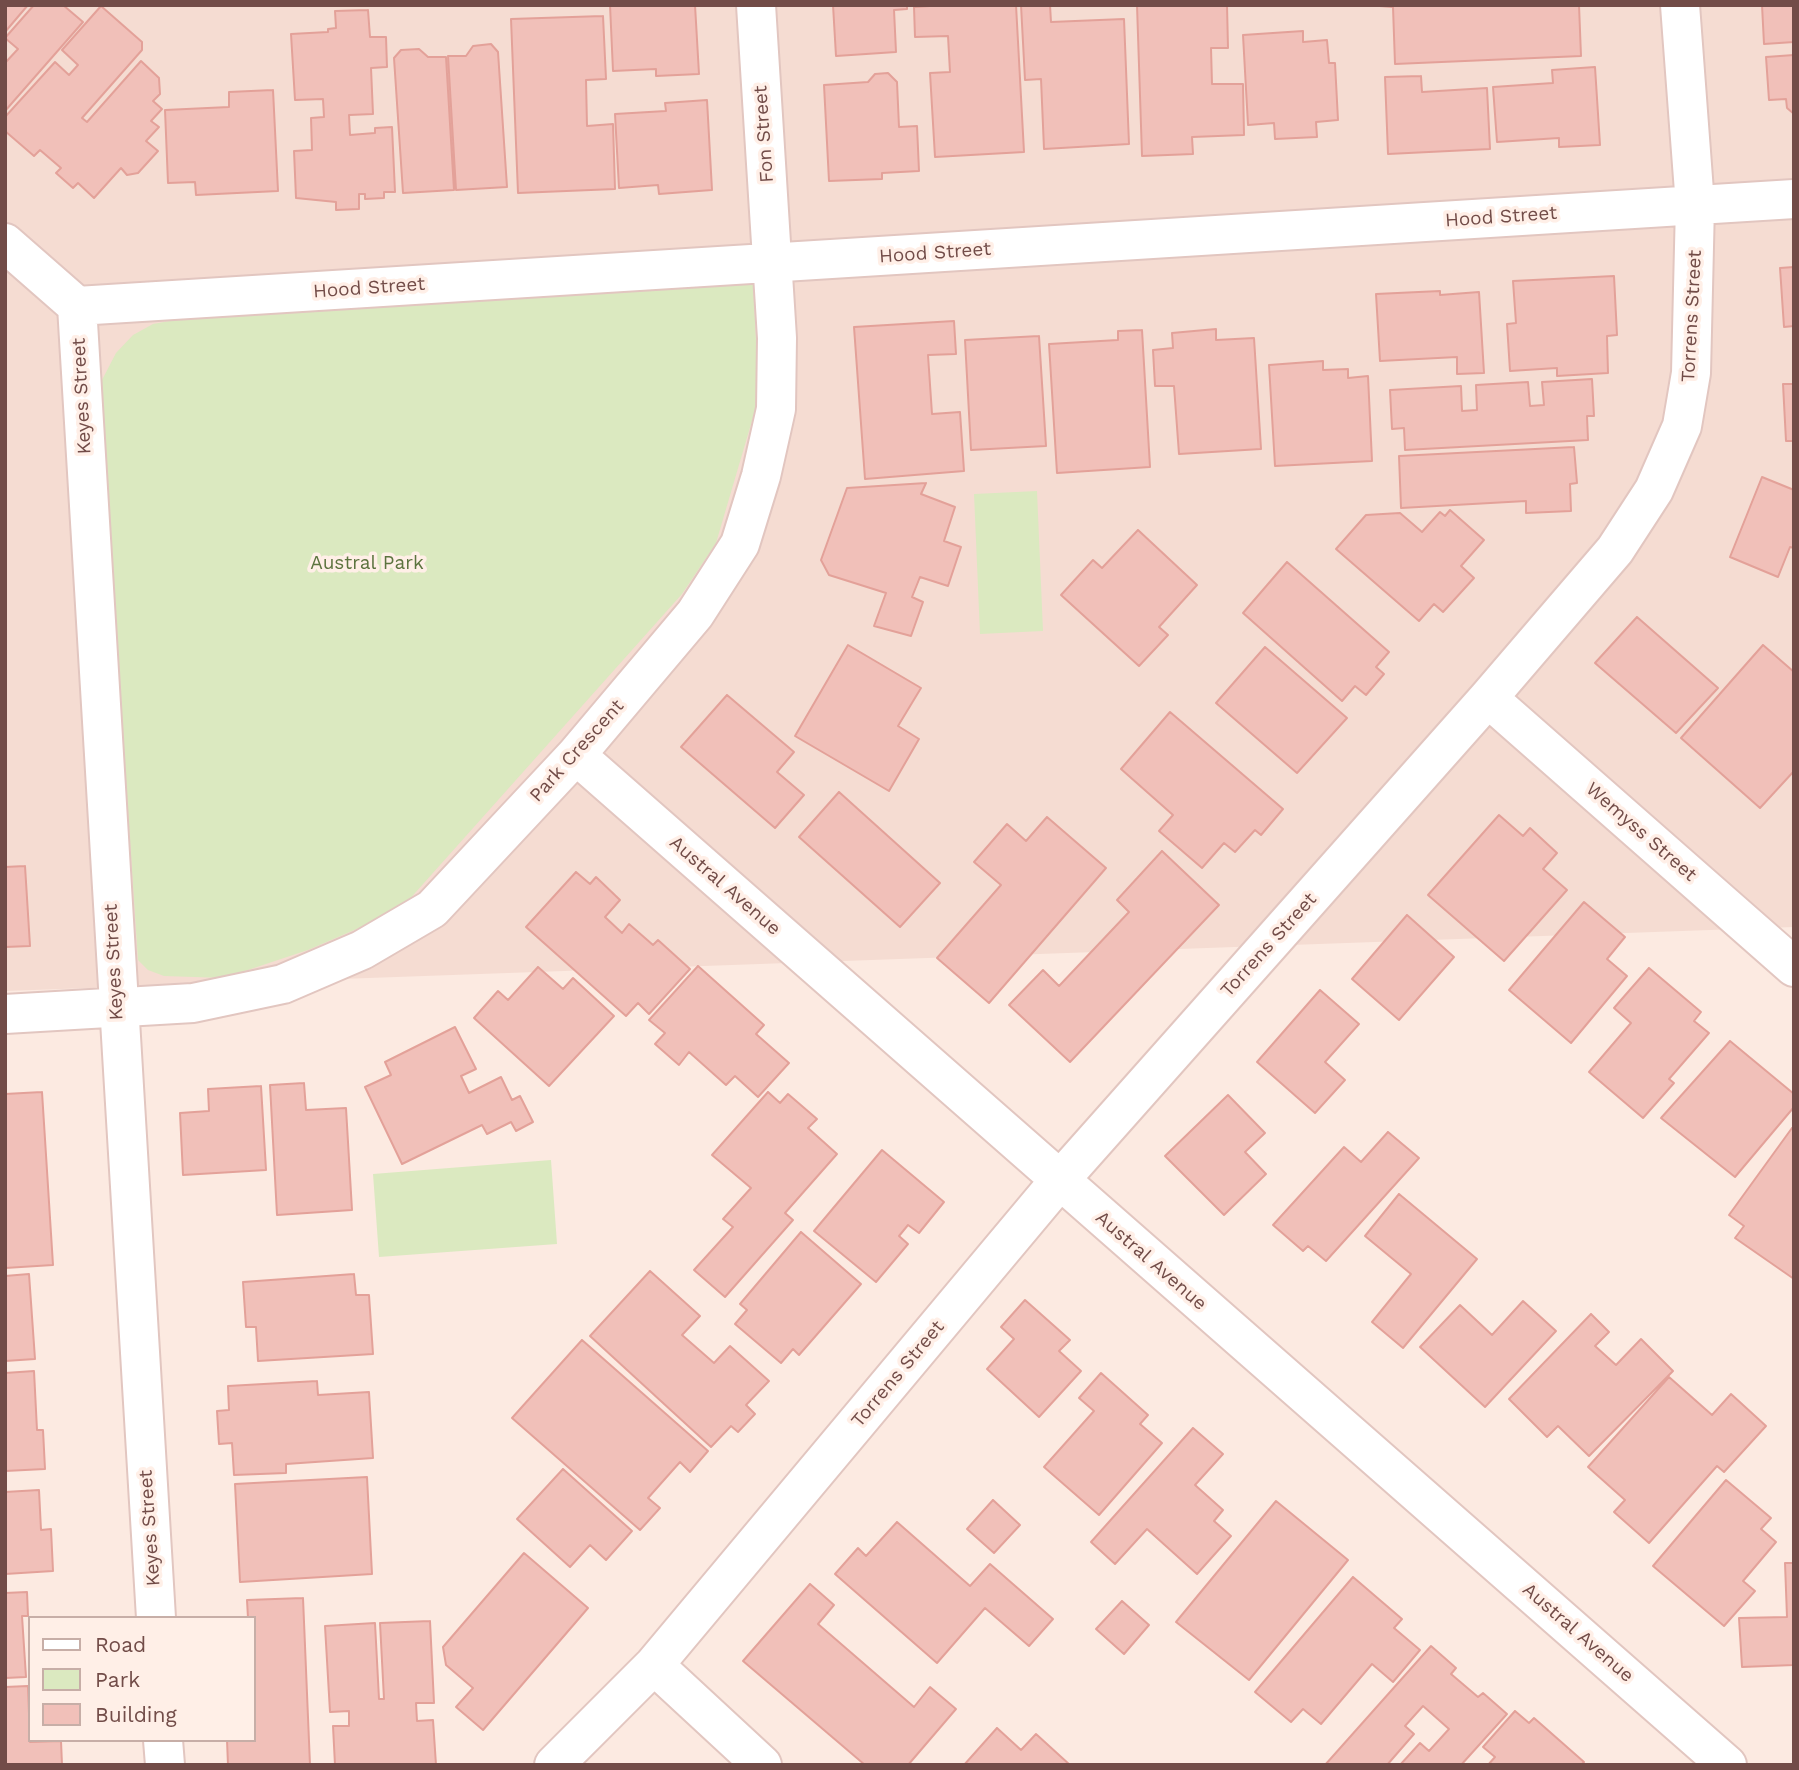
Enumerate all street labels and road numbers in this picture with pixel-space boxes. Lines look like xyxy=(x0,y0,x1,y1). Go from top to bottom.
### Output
street label: Fon Street xyxy=(749,85,779,183)
street label: Hood Street xyxy=(1444,202,1558,232)
street label: Hood Street xyxy=(878,238,992,268)
street label: Torrens Street xyxy=(1677,249,1707,383)
street label: Hood Street xyxy=(312,273,426,303)
street label: Keyes Street xyxy=(68,337,96,455)
street label: Park Crescent xyxy=(525,695,629,807)
street label: Wemyss Street xyxy=(1581,778,1701,886)
street label: Austral Avenue xyxy=(665,832,785,940)
street label: Torrens Street xyxy=(1216,888,1322,1002)
street label: Keyes Street xyxy=(100,903,128,1021)
street label: Austral Avenue xyxy=(1091,1207,1211,1315)
street label: Torrens Street xyxy=(847,1316,949,1432)
street label: Keyes Street xyxy=(135,1469,165,1587)
street label: Austral Avenue xyxy=(1518,1579,1638,1687)

